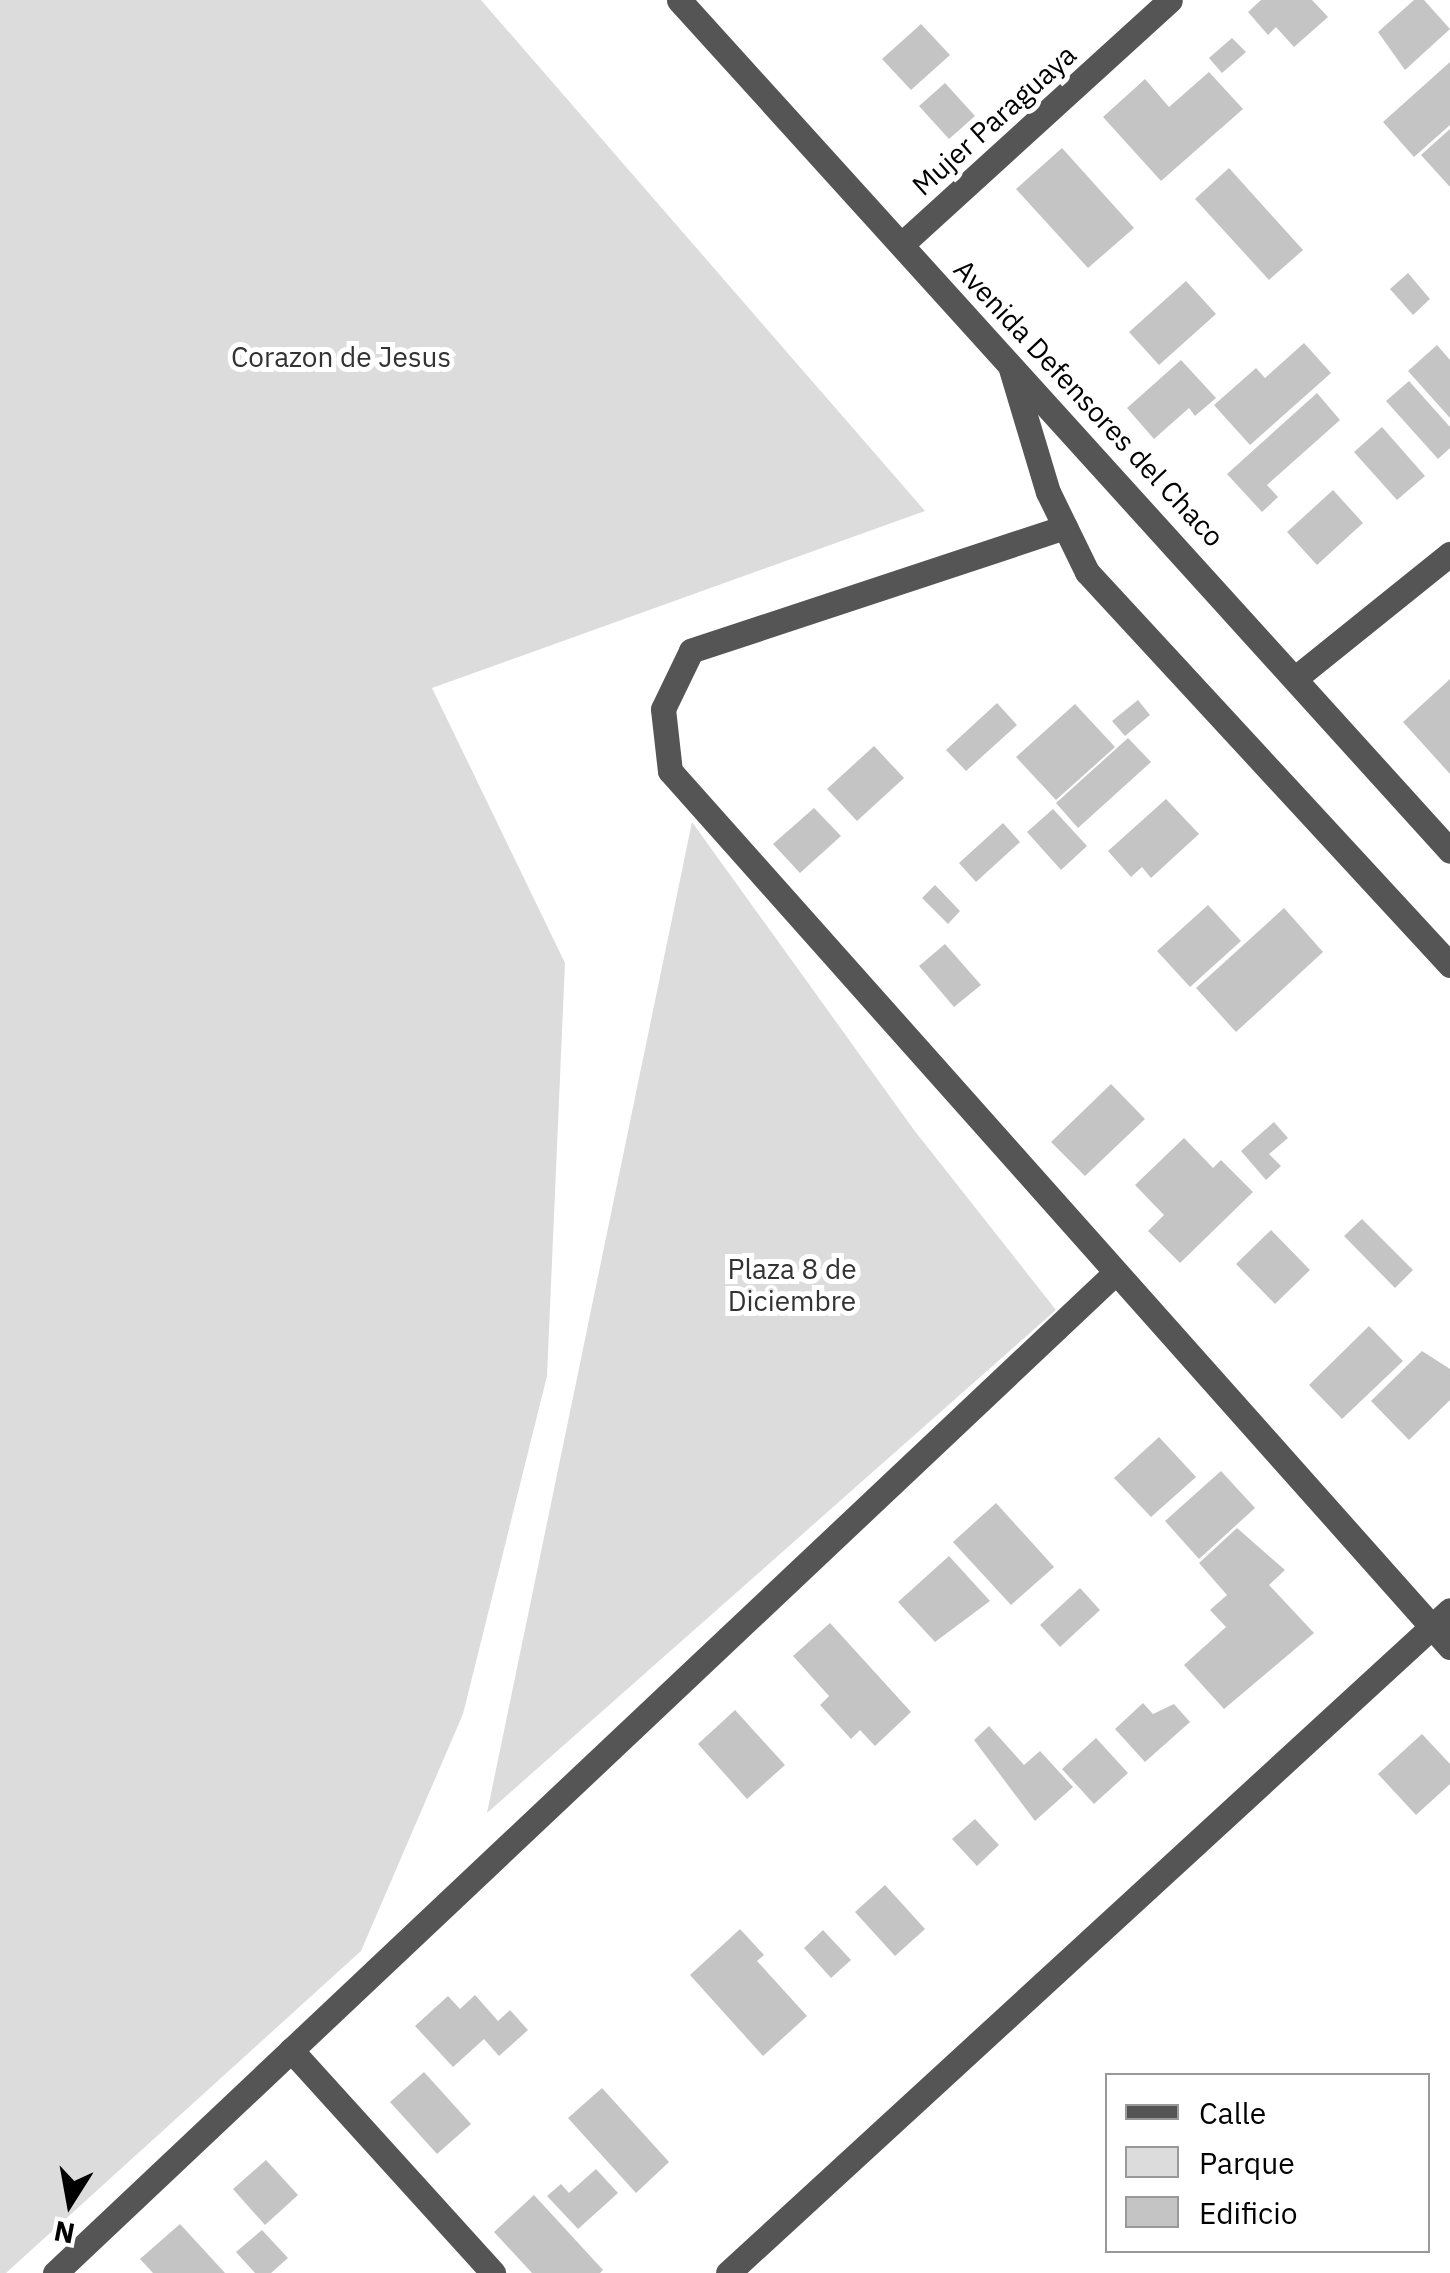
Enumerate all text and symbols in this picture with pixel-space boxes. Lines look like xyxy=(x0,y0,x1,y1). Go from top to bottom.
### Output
street label: Mujer Paraguaya xyxy=(905,38,1083,202)
street label: Avenida Defensores del Chaco xyxy=(947,253,1231,553)
park label: Corazon de Jesus xyxy=(231,340,451,374)
park label: Plaza 8 de Diciembre xyxy=(727,1252,857,1318)
legend xyxy=(1105,2073,1430,2253)
text: Calle xyxy=(1199,2093,1266,2132)
text: Parque xyxy=(1199,2143,1295,2182)
north arrow xyxy=(20,2153,120,2253)
text: Edificio xyxy=(1199,2193,1298,2232)
text: N xyxy=(51,2213,78,2253)

